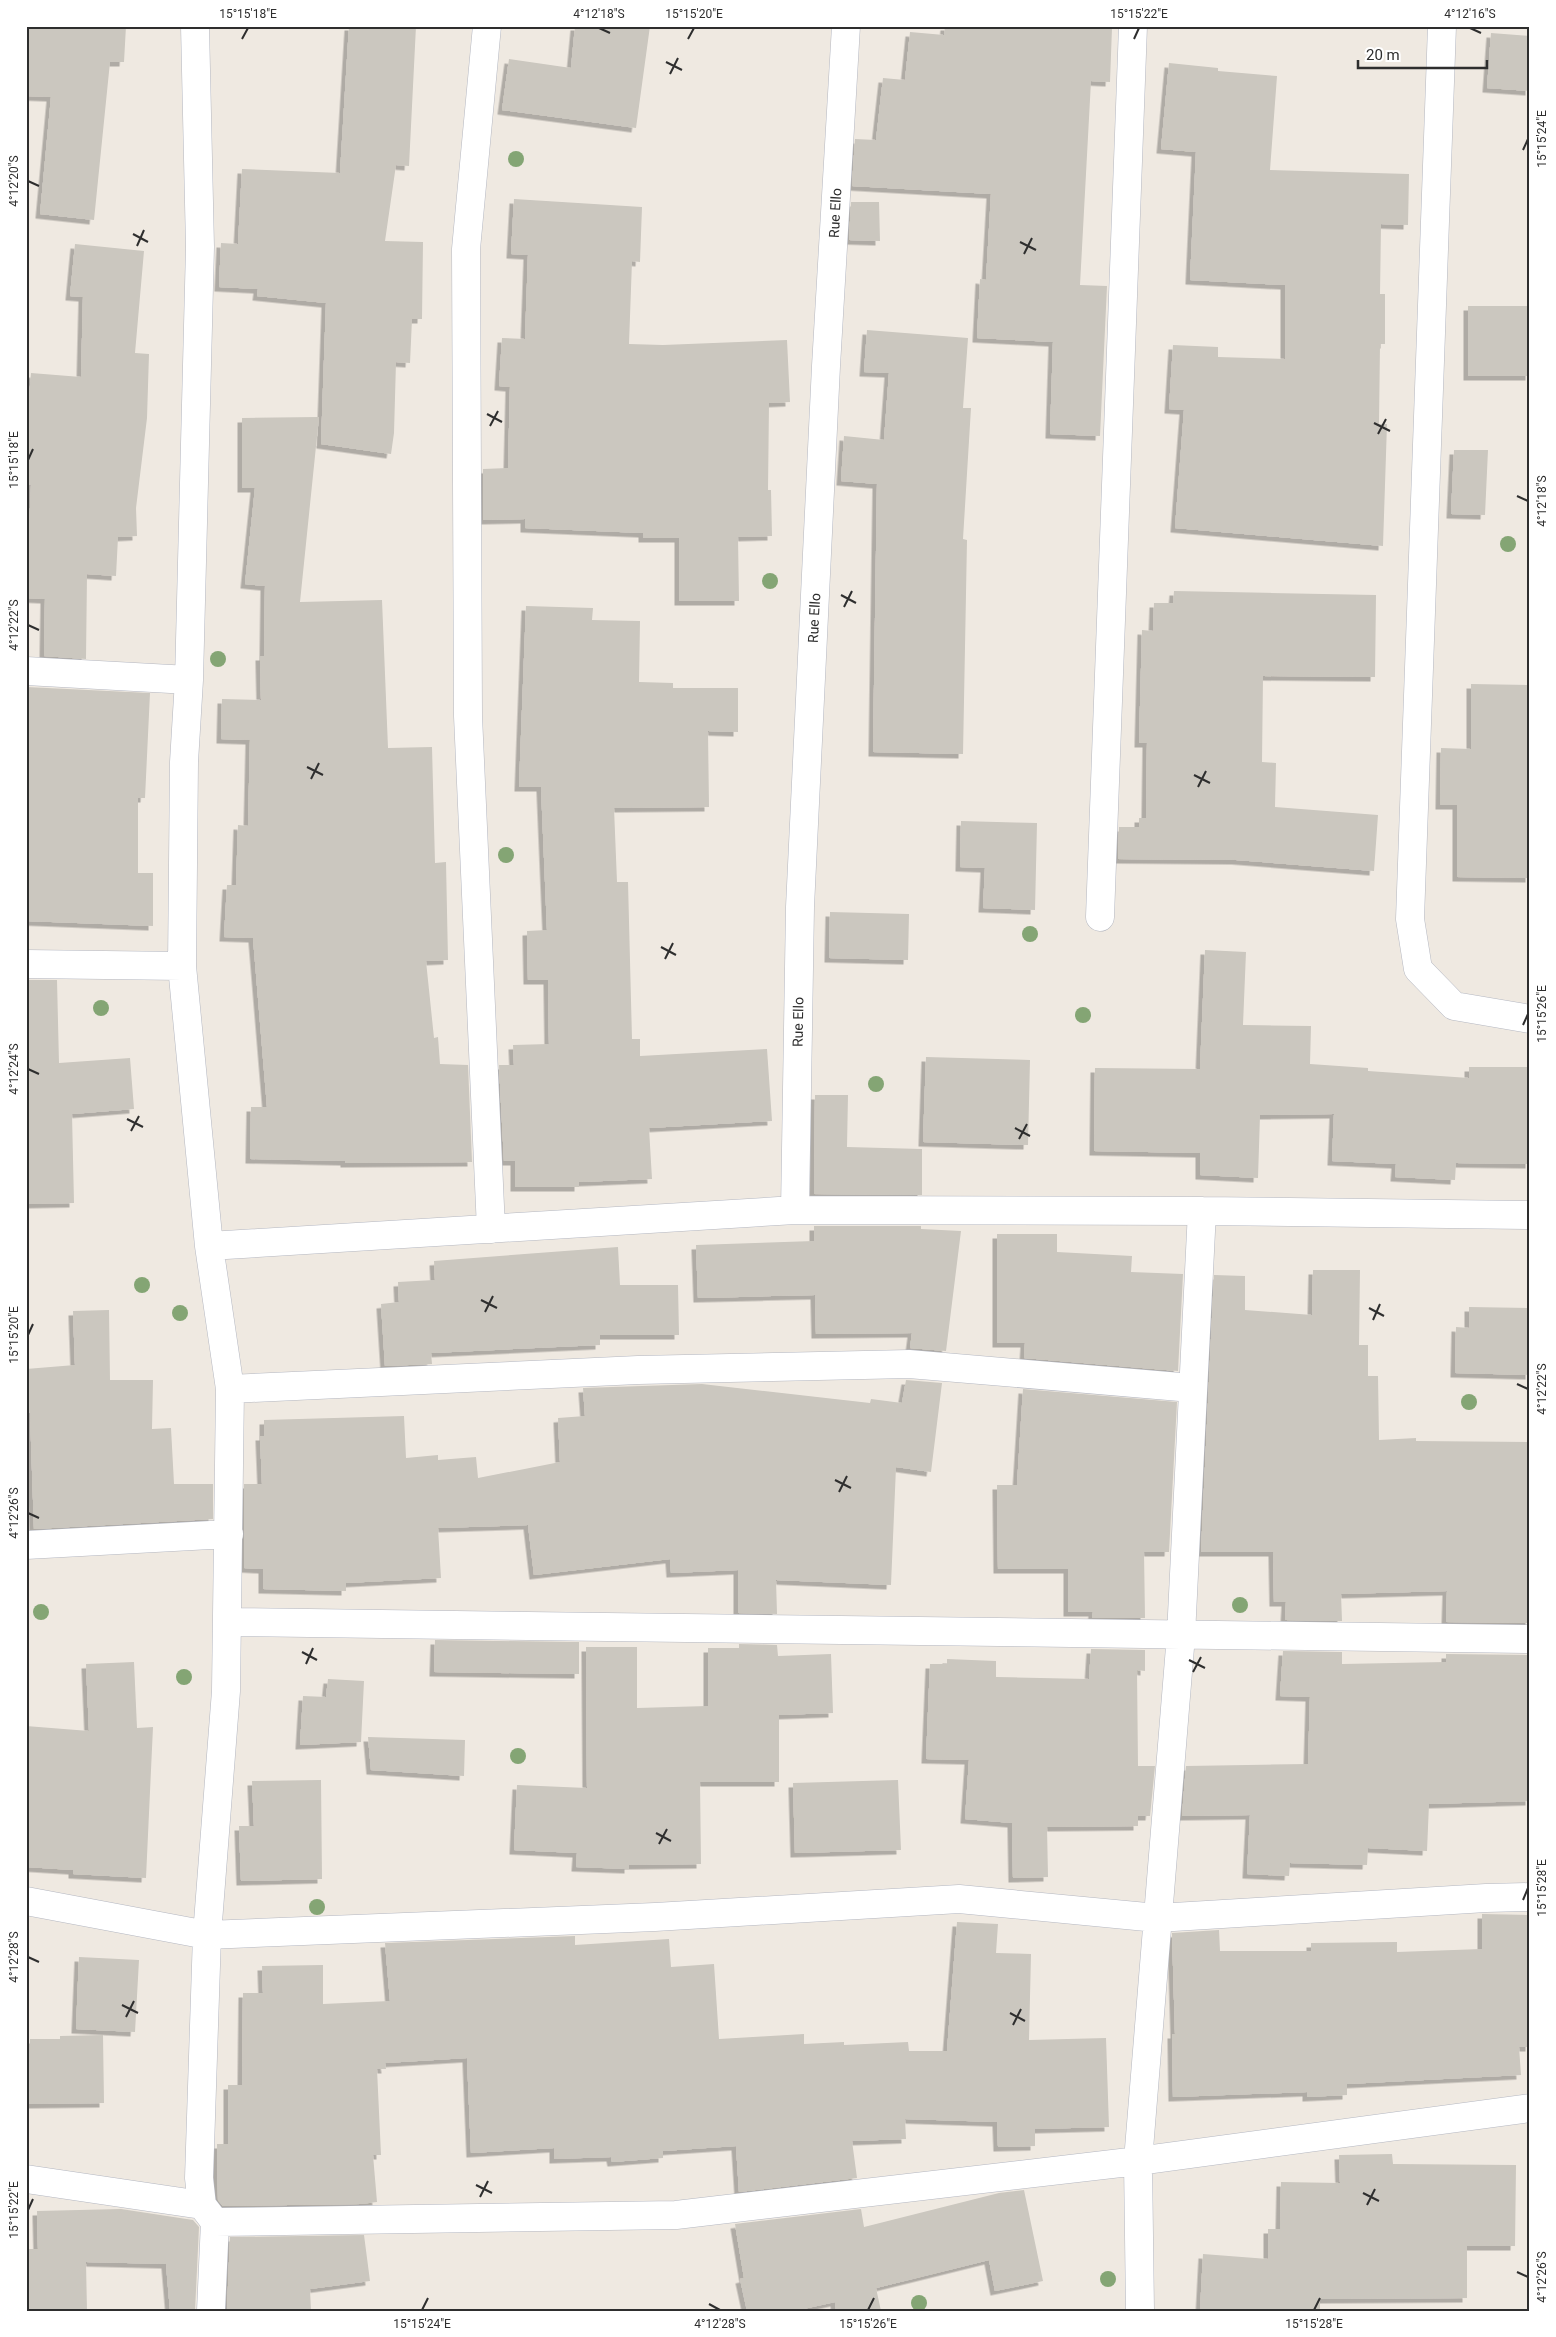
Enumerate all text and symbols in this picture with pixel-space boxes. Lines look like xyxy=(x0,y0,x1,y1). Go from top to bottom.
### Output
text: 15°15'18"E xyxy=(219,7,277,21)
text: 4°12'18"S xyxy=(573,7,625,21)
text: 15°15'20"E xyxy=(665,7,723,21)
text: 15°15'22"E xyxy=(1110,7,1168,21)
text: 4°12'16"S xyxy=(1444,7,1496,21)
scale bar xyxy=(1358,38,1487,70)
text: 20 m xyxy=(1366,46,1400,64)
text: 15°15'24"E xyxy=(1535,110,1549,168)
text: 4°12'20"S xyxy=(7,155,21,207)
street label: Rue Ello xyxy=(826,188,844,238)
text: 15°15'18"E xyxy=(7,431,21,489)
text: 4°12'18"S xyxy=(1535,475,1549,527)
street label: Rue Ello xyxy=(805,593,823,643)
text: 4°12'22"S xyxy=(7,599,21,651)
text: 15°15'26"E xyxy=(1535,985,1549,1043)
street label: Rue Ello xyxy=(790,997,806,1047)
text: 4°12'24"S xyxy=(7,1043,21,1095)
text: 15°15'20"E xyxy=(7,1306,21,1364)
text: 4°12'22"S xyxy=(1535,1363,1549,1415)
text: 4°12'26"S xyxy=(7,1487,21,1539)
text: 15°15'28"E xyxy=(1535,1859,1549,1917)
text: 4°12'28"S xyxy=(7,1931,21,1983)
text: 15°15'22"E xyxy=(7,2181,21,2239)
text: 4°12'26"S xyxy=(1535,2251,1549,2303)
text: 15°15'24"E xyxy=(393,2317,451,2331)
text: 4°12'28"S xyxy=(694,2317,746,2331)
text: 15°15'26"E xyxy=(839,2317,897,2331)
text: 15°15'28"E xyxy=(1285,2317,1343,2331)

